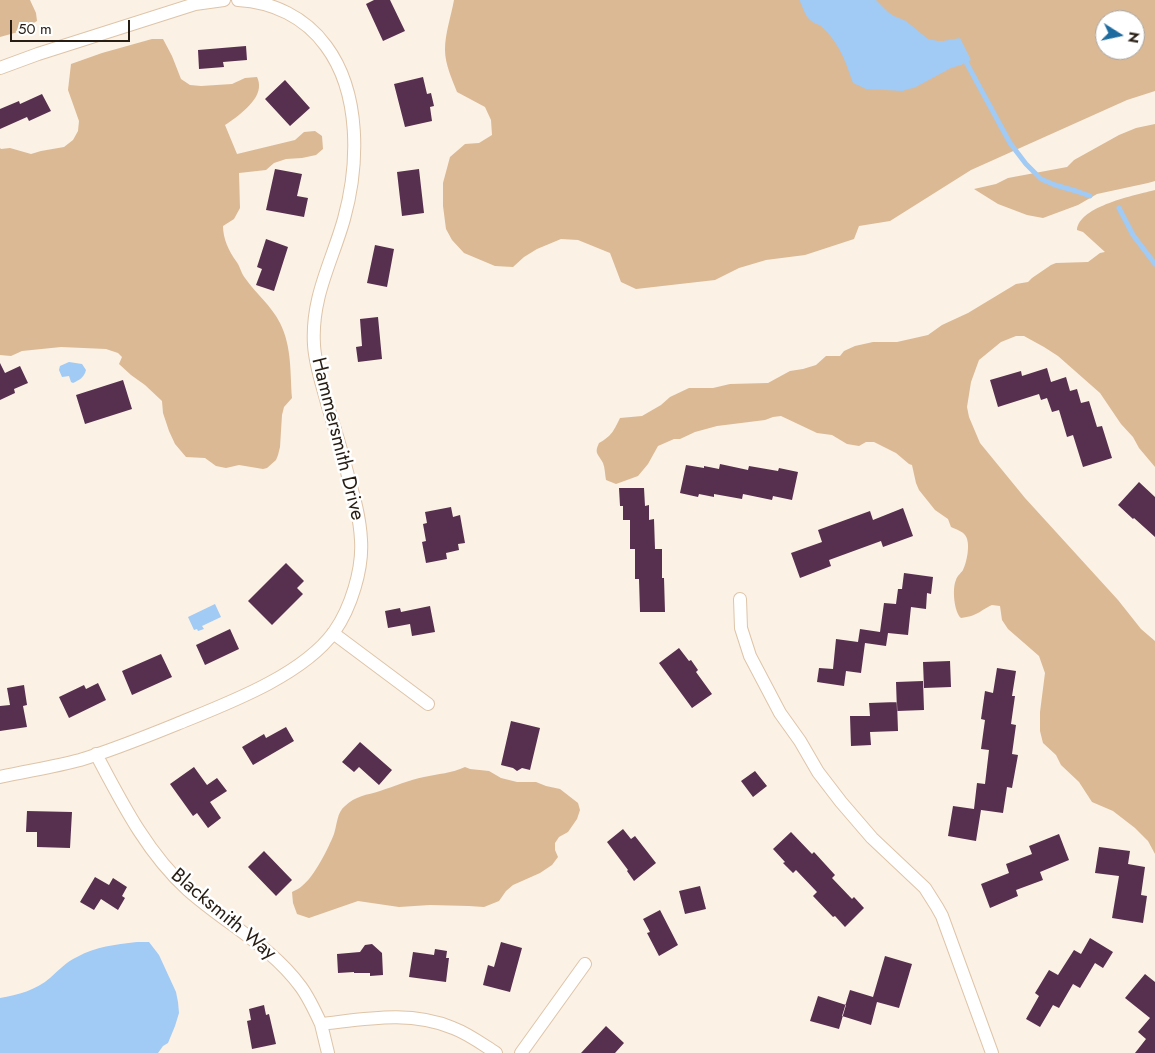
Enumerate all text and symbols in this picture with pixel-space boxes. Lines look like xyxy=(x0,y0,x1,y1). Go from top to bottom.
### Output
scale bar xyxy=(12,10,132,42)
north arrow xyxy=(1095,10,1145,60)
text: 50 m xyxy=(18,18,52,40)
text: N xyxy=(1123,30,1145,45)
street label: Hammersmith Drive xyxy=(305,355,369,523)
street label: Blacksmith Way xyxy=(165,864,281,966)

